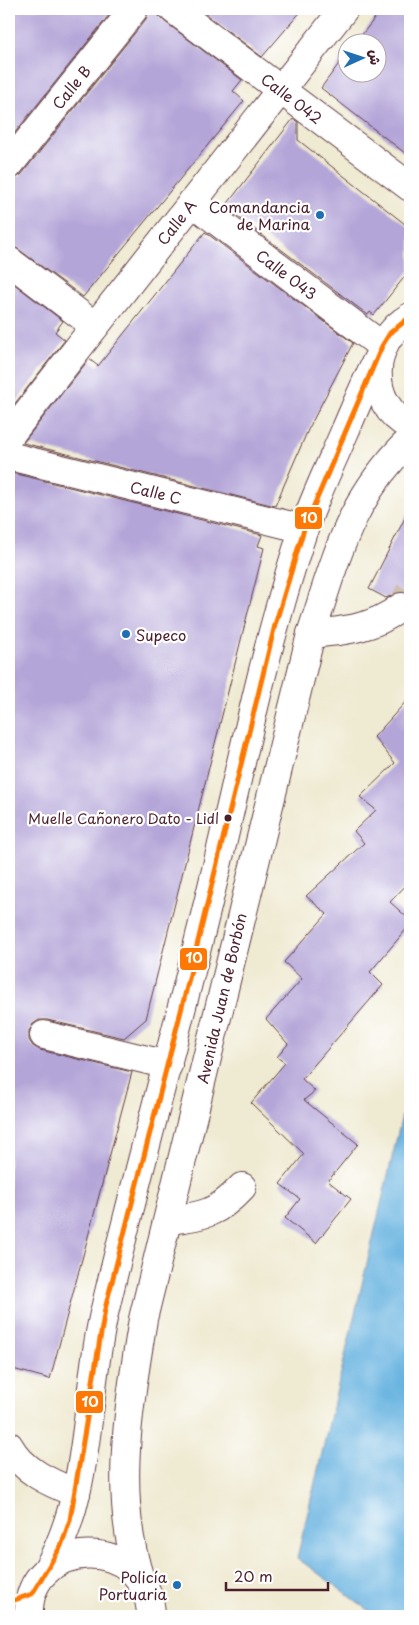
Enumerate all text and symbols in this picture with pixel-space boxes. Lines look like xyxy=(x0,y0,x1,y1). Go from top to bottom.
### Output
north arrow xyxy=(336,32,386,82)
text: ش xyxy=(365,49,386,66)
street label: Calle B xyxy=(46,60,96,114)
street label: Calle 042 xyxy=(256,67,328,129)
street label: Calle A xyxy=(151,194,201,250)
place label: Comandancia de Marina xyxy=(209,195,311,235)
marker: Comandancia de Marina xyxy=(314,209,326,221)
street label: Calle 043 xyxy=(252,243,322,305)
street label: Calle C xyxy=(128,475,184,509)
line badge: 10 xyxy=(294,506,323,530)
text: 10 xyxy=(300,507,318,528)
place label: Supeco xyxy=(136,623,186,646)
marker: Supeco xyxy=(120,628,132,640)
place label: Muelle Cañonero Dato - Lidl xyxy=(28,808,219,829)
marker: Muelle Cañonero Dato - Lidl xyxy=(223,813,233,823)
street label: Avenida Juan de Borbón xyxy=(190,910,252,1086)
line badge: 10 xyxy=(179,947,208,971)
text: 10 xyxy=(185,947,203,968)
line badge: 10 xyxy=(75,1390,104,1414)
text: 10 xyxy=(81,1391,99,1412)
scale bar xyxy=(226,1560,329,1592)
text: 20 m xyxy=(234,1564,273,1587)
place label: Policía Portuaria xyxy=(99,1565,168,1605)
marker: Policía Portuaria xyxy=(171,1579,183,1591)

